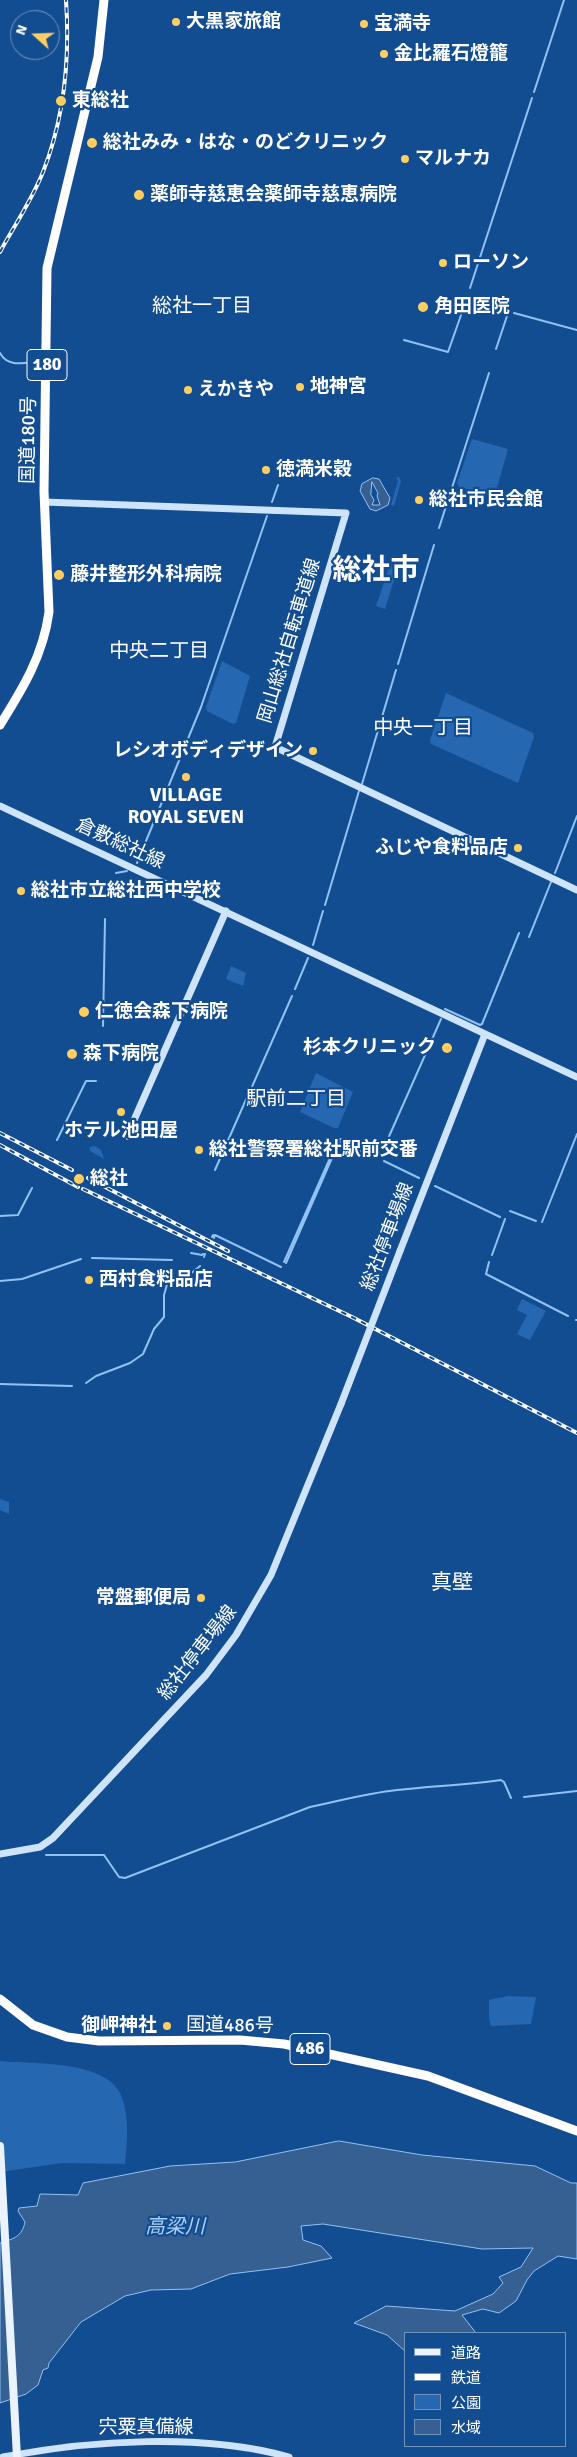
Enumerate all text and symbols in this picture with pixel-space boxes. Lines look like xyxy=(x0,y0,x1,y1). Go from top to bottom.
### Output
north arrow xyxy=(10,10,60,60)
place label: 大黒家旅館 xyxy=(186,11,281,33)
place label: 宝満寺 xyxy=(374,13,431,35)
marker: 大黒家旅館 xyxy=(170,16,182,28)
marker: 宝満寺 xyxy=(358,18,370,30)
text: N xyxy=(12,23,31,38)
place label: 金比羅石燈籠 xyxy=(394,43,508,65)
marker: 金比羅石燈籠 xyxy=(378,48,390,60)
place label: 東総社 xyxy=(72,90,129,112)
marker: 東総社 xyxy=(54,94,68,108)
place label: 総社みみ・はな・のどクリニック xyxy=(103,132,388,154)
marker: 総社みみ・はな・のどクリニック xyxy=(85,136,99,150)
place label: マルナカ xyxy=(415,148,491,170)
marker: マルナカ xyxy=(399,153,411,165)
place label: 薬師寺慈恵会薬師寺慈恵病院 xyxy=(150,184,397,206)
marker: 薬師寺慈恵会薬師寺慈恵病院 xyxy=(132,188,146,202)
place label: ローソン xyxy=(453,252,529,274)
marker: ローソン xyxy=(437,257,449,269)
district label: 総社一丁目 xyxy=(152,295,252,319)
place label: 角田医院 xyxy=(434,296,510,318)
marker: 角田医院 xyxy=(416,300,430,314)
road number: 180 xyxy=(27,350,67,380)
place label: 地神宮 xyxy=(310,376,367,398)
place label: えかきや xyxy=(198,379,274,401)
marker: 地神宮 xyxy=(294,381,306,393)
marker: えかきや xyxy=(182,384,194,396)
street label: 国道180号 xyxy=(17,396,41,484)
place label: 徳満米穀 xyxy=(276,459,352,481)
marker: 徳満米穀 xyxy=(260,464,272,476)
place label: 総社市民会館 xyxy=(429,489,543,511)
marker: 総社市民会館 xyxy=(413,494,425,506)
district label: 総社市 xyxy=(333,554,419,588)
street label: 岡山総社自転車道線 xyxy=(254,556,326,726)
place label: 藤井整形外科病院 xyxy=(70,564,222,586)
marker: 藤井整形外科病院 xyxy=(52,568,66,582)
district label: 中央二丁目 xyxy=(109,640,209,664)
district label: 中央一丁目 xyxy=(373,717,473,741)
place label: レシオボディデザイン xyxy=(113,740,303,762)
marker: レシオボディデザイン xyxy=(307,745,319,757)
marker: VILLAGE ROYAL SEVEN xyxy=(180,771,192,783)
place label: VILLAGE ROYAL SEVEN xyxy=(128,785,244,829)
street label: 倉敷総社線 xyxy=(72,814,168,874)
place label: ふじや食料品店 xyxy=(375,837,508,859)
marker: ふじや食料品店 xyxy=(512,842,524,854)
place label: 総社市立総社西中学校 xyxy=(31,880,221,902)
marker: 総社市立総社西中学校 xyxy=(15,885,27,897)
place label: 仁徳会森下病院 xyxy=(95,1001,228,1023)
marker: 仁徳会森下病院 xyxy=(77,1005,91,1019)
place label: 杉本クリニック xyxy=(303,1037,436,1059)
marker: 杉本クリニック xyxy=(440,1041,454,1055)
place label: 森下病院 xyxy=(83,1043,159,1065)
marker: 森下病院 xyxy=(65,1047,79,1061)
district label: 駅前二丁目 xyxy=(246,1088,346,1112)
marker: ホテル池田屋 xyxy=(115,1106,127,1118)
place label: ホテル池田屋 xyxy=(64,1120,178,1142)
place label: 総社警察署総社駅前交番 xyxy=(209,1139,418,1161)
marker: 総社警察署総社駅前交番 xyxy=(193,1144,205,1156)
place label: 総社 xyxy=(90,1168,128,1190)
marker: 総社 xyxy=(72,1172,86,1186)
street label: 総社停車場線 xyxy=(357,1180,419,1294)
place label: 西村食料品店 xyxy=(99,1269,213,1291)
marker: 西村食料品店 xyxy=(83,1274,95,1286)
district label: 真壁 xyxy=(431,1570,473,1596)
place label: 常盤郵便局 xyxy=(96,1587,191,1609)
marker: 常盤郵便局 xyxy=(195,1592,207,1604)
street label: 総社停車場線 xyxy=(154,1601,242,1705)
street label: 国道486号 xyxy=(186,2014,274,2038)
place label: 御岬神社 xyxy=(81,2015,157,2037)
marker: 御岬神社 xyxy=(161,2020,173,2032)
road number: 486 xyxy=(290,2034,330,2064)
water label: 高梁川 xyxy=(145,2216,205,2240)
legend xyxy=(404,2332,567,2447)
text: 道路 xyxy=(451,2344,481,2362)
text: 鉄道 xyxy=(451,2369,481,2387)
text: 公園 xyxy=(451,2394,481,2412)
street label: 宍粟真備線 xyxy=(99,2417,193,2439)
text: 水域 xyxy=(451,2419,481,2437)

